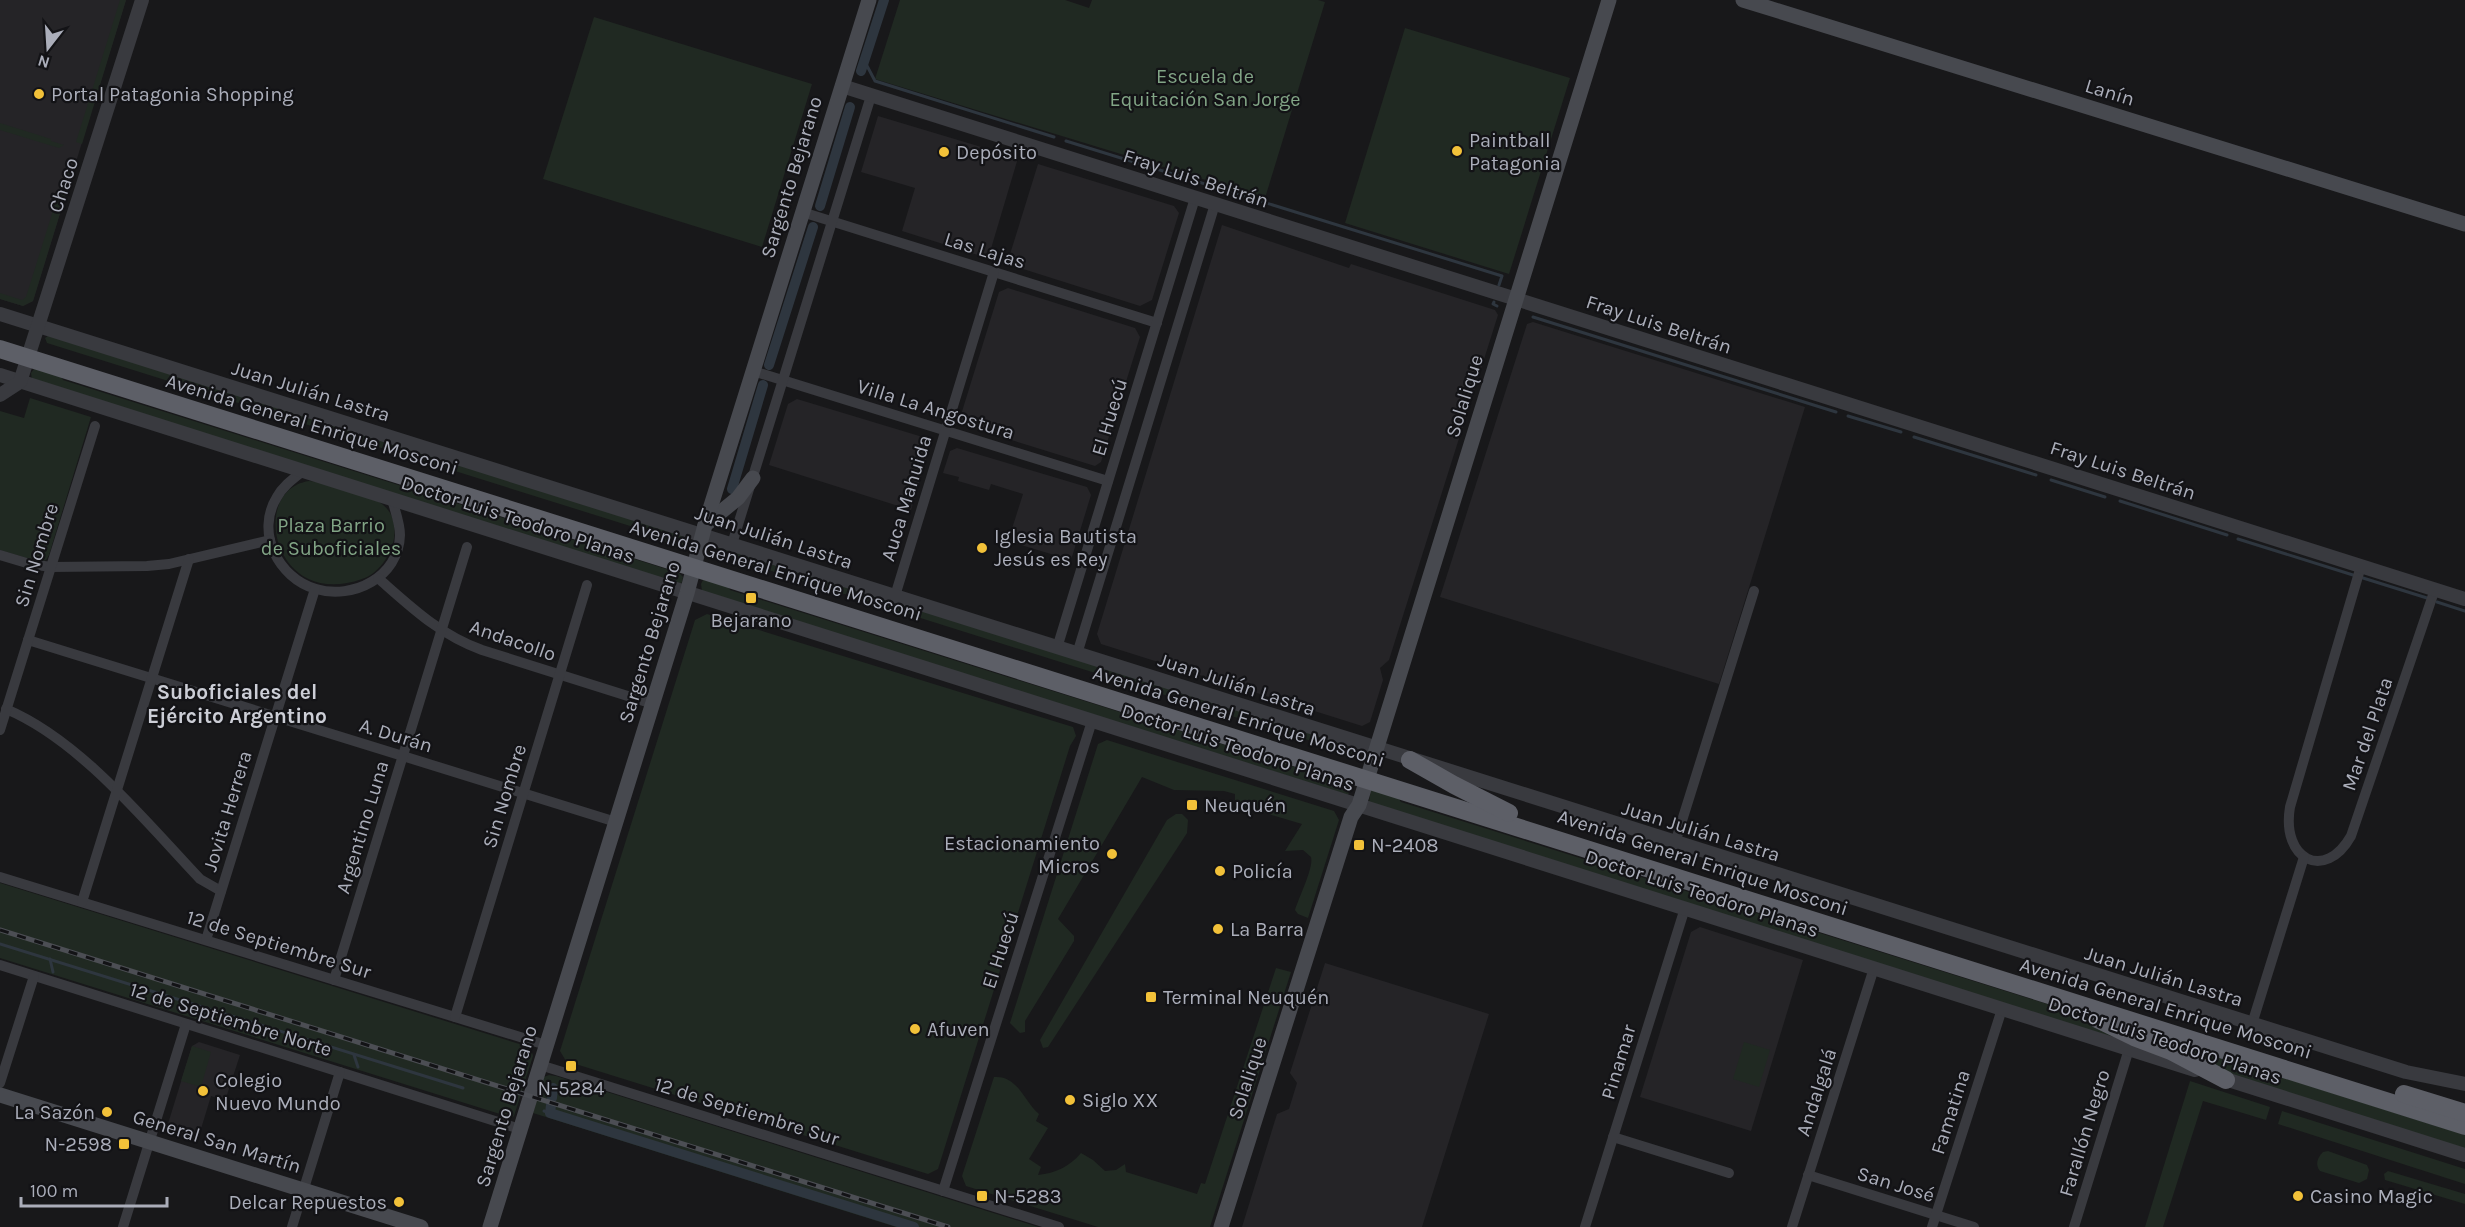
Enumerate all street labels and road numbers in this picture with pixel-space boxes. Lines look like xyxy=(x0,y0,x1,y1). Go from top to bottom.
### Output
street label: Lanín xyxy=(2082,74,2137,111)
street label: Sargento Bejarano xyxy=(756,93,827,261)
street label: Fray Luis Beltrán xyxy=(1120,144,1271,213)
street label: Chaco xyxy=(44,155,83,216)
street label: Las Lajas xyxy=(941,227,1028,274)
street label: Fray Luis Beltrán xyxy=(1583,290,1734,359)
street label: Solalique xyxy=(1441,352,1488,440)
street label: Juan Julián Lastra xyxy=(229,356,393,426)
street label: Avenida General Enrique Mosconi xyxy=(163,369,461,480)
street label: Villa La Angostura xyxy=(854,375,1017,444)
street label: El Huecú xyxy=(1087,376,1132,459)
street label: Auca Mahuida xyxy=(876,432,937,564)
street label: Fray Luis Beltrán xyxy=(2047,436,2198,505)
street label: Doctor Luis Teodoro Planas xyxy=(398,471,638,568)
street label: Sin Nombre xyxy=(10,500,63,610)
street label: Juan Julián Lastra xyxy=(692,501,855,574)
street label: Avenida General Enrique Mosconi xyxy=(627,515,925,626)
street label: Sargento Bejarano xyxy=(614,558,685,726)
street label: Andacollo xyxy=(467,615,559,666)
street label: Juan Julián Lastra xyxy=(1155,648,1318,721)
street label: Avenida General Enrique Mosconi xyxy=(1090,661,1388,772)
street label: Mar del Plata xyxy=(2337,674,2398,794)
street label: Doctor Luis Teodoro Planas xyxy=(1118,699,1358,796)
street label: A. Durán xyxy=(356,713,435,758)
street label: Sin Nombre xyxy=(478,741,531,851)
street label: Jovita Herrera xyxy=(198,748,257,874)
street label: Argentino Luna xyxy=(331,758,394,896)
street label: Juan Julián Lastra xyxy=(1619,796,1783,866)
street label: Avenida General Enrique Mosconi xyxy=(1555,805,1851,920)
street label: Doctor Luis Teodoro Planas xyxy=(1582,845,1822,942)
street label: 12 de Septiembre Sur xyxy=(184,905,375,984)
street label: El Huecú xyxy=(977,909,1024,992)
street label: Juan Julián Lastra xyxy=(2082,941,2246,1011)
street label: Avenida General Enrique Mosconi xyxy=(2017,953,2315,1064)
street label: 12 de Septiembre Norte xyxy=(127,978,335,1061)
street label: Doctor Luis Teodoro Planas xyxy=(2045,992,2285,1089)
street label: Pinamar xyxy=(1596,1021,1641,1102)
street label: Sargento Bejarano xyxy=(471,1022,542,1190)
street label: Solalique xyxy=(1223,1034,1272,1122)
street label: Andalgalá xyxy=(1791,1045,1841,1139)
street label: Famatina xyxy=(1926,1067,1975,1157)
street label: Farallón Negro xyxy=(2054,1067,2115,1199)
street label: 12 de Septiembre Sur xyxy=(652,1072,843,1151)
street label: General San Martín xyxy=(130,1105,304,1178)
street label: San José xyxy=(1854,1162,1937,1207)

